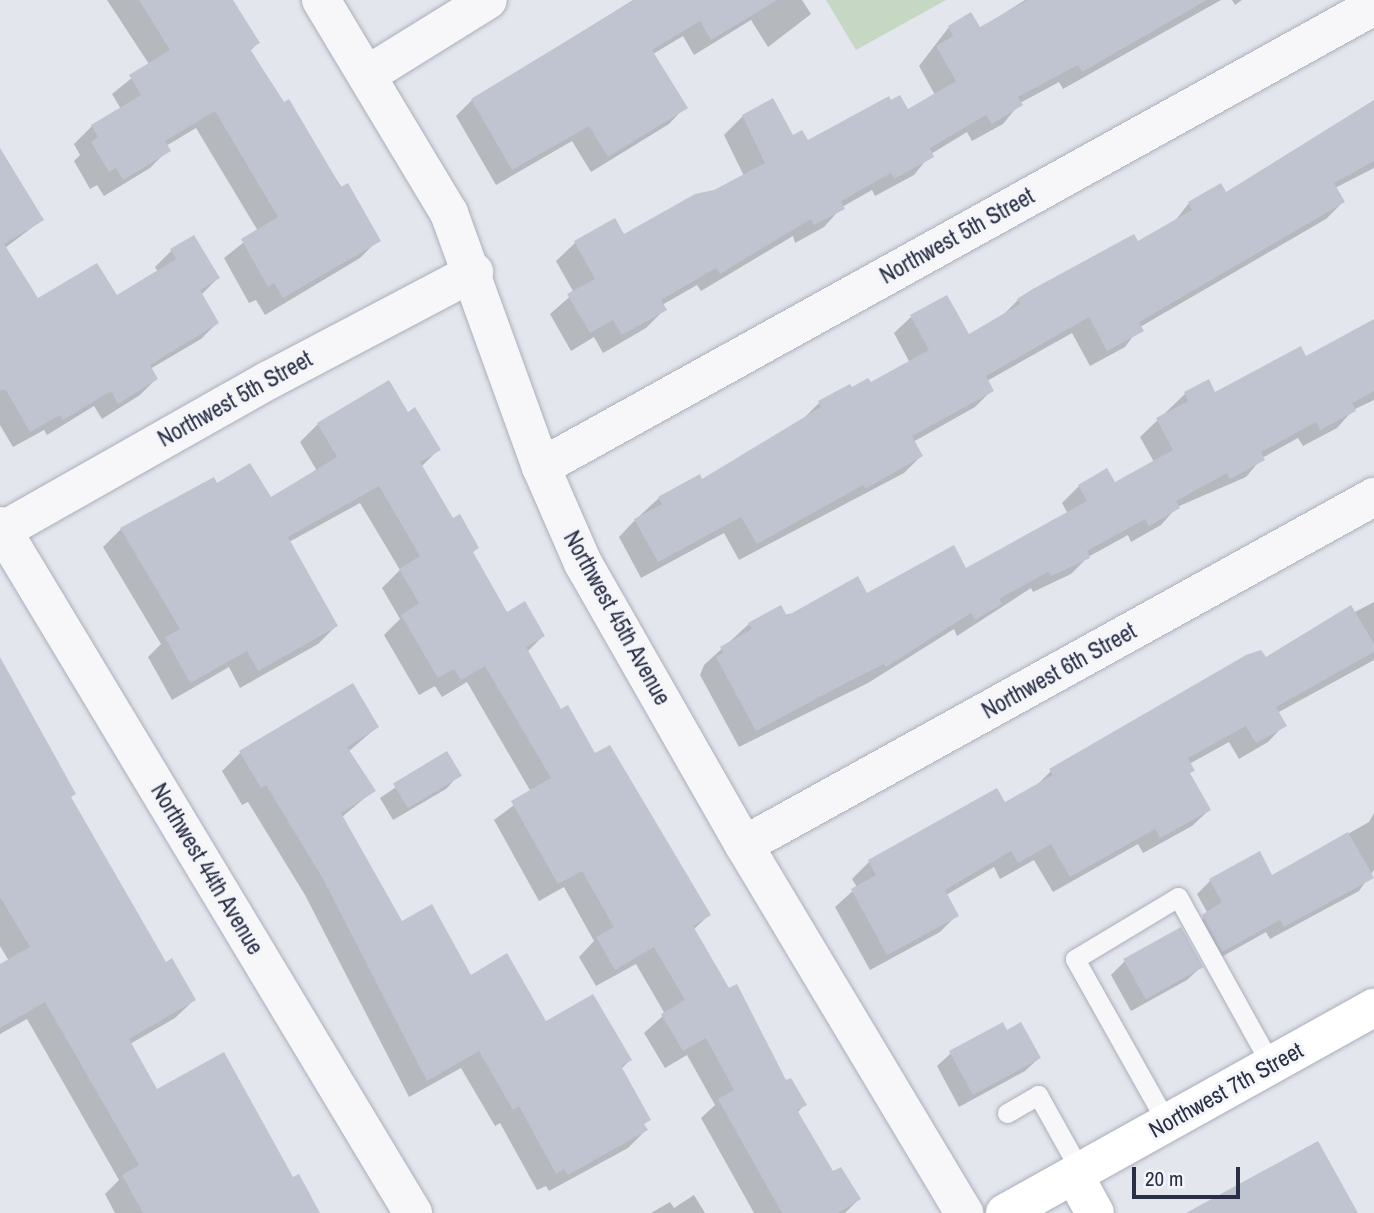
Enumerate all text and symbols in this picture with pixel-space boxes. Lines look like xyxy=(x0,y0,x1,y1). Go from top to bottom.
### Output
street label: Northwest 5th Street xyxy=(875,182,1039,290)
street label: Northwest 5th Street xyxy=(153,345,317,453)
street label: Northwest 45th Avenue xyxy=(557,526,677,710)
street label: Northwest 6th Street xyxy=(977,617,1141,725)
street label: Northwest 44th Avenue xyxy=(145,778,269,960)
street label: Northwest 7th Street xyxy=(1144,1036,1308,1144)
scale bar xyxy=(1136,1154,1244,1198)
text: 20 m xyxy=(1145,1164,1183,1193)

